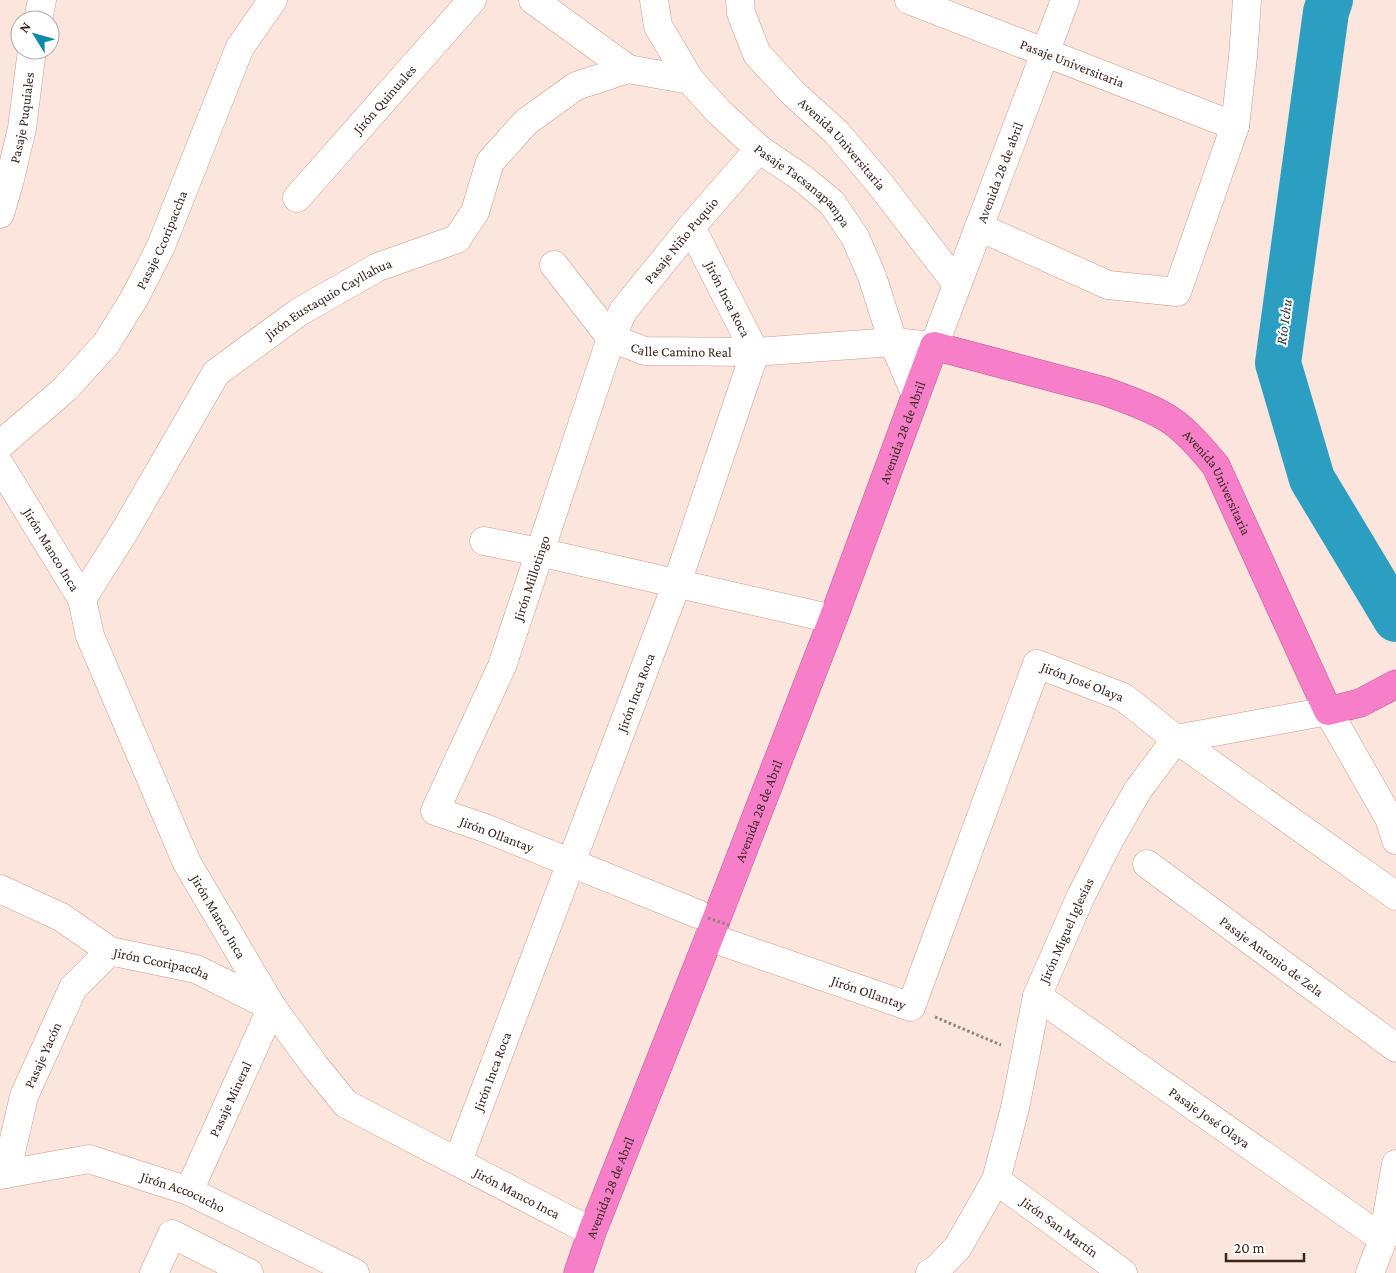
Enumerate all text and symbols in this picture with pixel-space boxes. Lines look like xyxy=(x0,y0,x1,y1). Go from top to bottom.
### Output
north arrow xyxy=(10,10,60,60)
text: N xyxy=(15,18,34,36)
street label: Pasaje Universitaria xyxy=(1018,36,1127,91)
street label: Jirón Quinuales xyxy=(348,61,419,138)
street label: Pasaje Puquiales xyxy=(6,71,37,165)
street label: Avenida Universitaria xyxy=(795,94,890,193)
street label: Avenida 28 de abril xyxy=(973,119,1026,225)
street label: Pasaje Tacsanapampa xyxy=(751,141,854,230)
street label: Pasaje Ccoripaccha xyxy=(132,188,190,292)
street label: Pasaje Niño Puquio xyxy=(641,194,721,287)
street label: Jirón Eustaquio Cayllahua xyxy=(260,255,394,344)
street label: Jirón Inca Roca xyxy=(701,257,754,340)
water label: Río Ichu xyxy=(1273,298,1295,346)
street label: Calle Camino Real xyxy=(628,338,732,360)
street label: Avenida 28 de Abril xyxy=(876,379,928,486)
street label: Avenida Universitaria xyxy=(1180,426,1255,538)
street label: Jirón Manco Inca xyxy=(19,503,83,594)
street label: Jirón Millotingo xyxy=(509,533,553,625)
street label: Jirón Inca Roca xyxy=(613,650,658,736)
street label: Jirón José Olaya xyxy=(1037,658,1127,705)
street label: Avenida 28 de Abril xyxy=(731,757,786,864)
street label: Jirón Ollantay xyxy=(456,812,537,856)
street label: Jirón Manco Inca xyxy=(187,870,250,962)
street label: Jirón Miguel Iglesias xyxy=(1035,875,1097,987)
street label: Pasaje Antonio de Zela xyxy=(1217,913,1327,1000)
street label: Jirón Ccoripaccha xyxy=(110,944,213,983)
street label: Jirón Ollantay xyxy=(827,971,909,1013)
street label: Pasaje Yacón xyxy=(21,1019,65,1091)
street label: Jirón Inca Roca xyxy=(469,1029,514,1115)
street label: Pasaje Mineral xyxy=(206,1059,255,1140)
street label: Pasaje José Olaya xyxy=(1166,1083,1254,1151)
street label: Avenida 28 de Abril xyxy=(582,1134,637,1241)
street label: Jirón Manco Inca xyxy=(470,1163,563,1222)
street label: Jirón Accocucho xyxy=(137,1167,228,1216)
street label: Jirón San Martín xyxy=(1016,1192,1102,1261)
scale bar xyxy=(1226,1230,1304,1262)
text: 20 m xyxy=(1234,1240,1265,1256)

